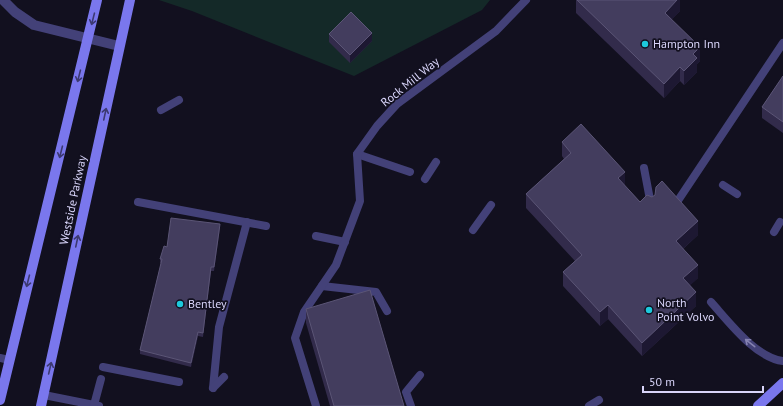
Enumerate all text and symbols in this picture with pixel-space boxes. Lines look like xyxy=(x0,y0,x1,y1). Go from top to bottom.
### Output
one-way arrow xyxy=(88,12,96,25)
place label: Hampton Inn xyxy=(653,36,720,51)
marker: Hampton Inn xyxy=(640,39,650,49)
street label: Rock Mill Way xyxy=(377,53,442,110)
one-way arrow xyxy=(75,69,83,82)
one-way arrow xyxy=(101,108,109,121)
one-way arrow xyxy=(57,145,64,158)
street label: Westside Parkway xyxy=(56,153,89,246)
one-way arrow xyxy=(74,235,82,248)
one-way arrow xyxy=(24,275,31,288)
place label: North Point Volvo xyxy=(657,295,715,324)
place label: Bentley xyxy=(188,296,227,311)
marker: Bentley xyxy=(175,299,185,309)
marker: North Point Volvo xyxy=(644,305,654,315)
one-way arrow xyxy=(745,338,756,347)
one-way arrow xyxy=(46,362,54,375)
scale bar xyxy=(643,368,763,394)
text: 50 m xyxy=(649,374,675,389)

